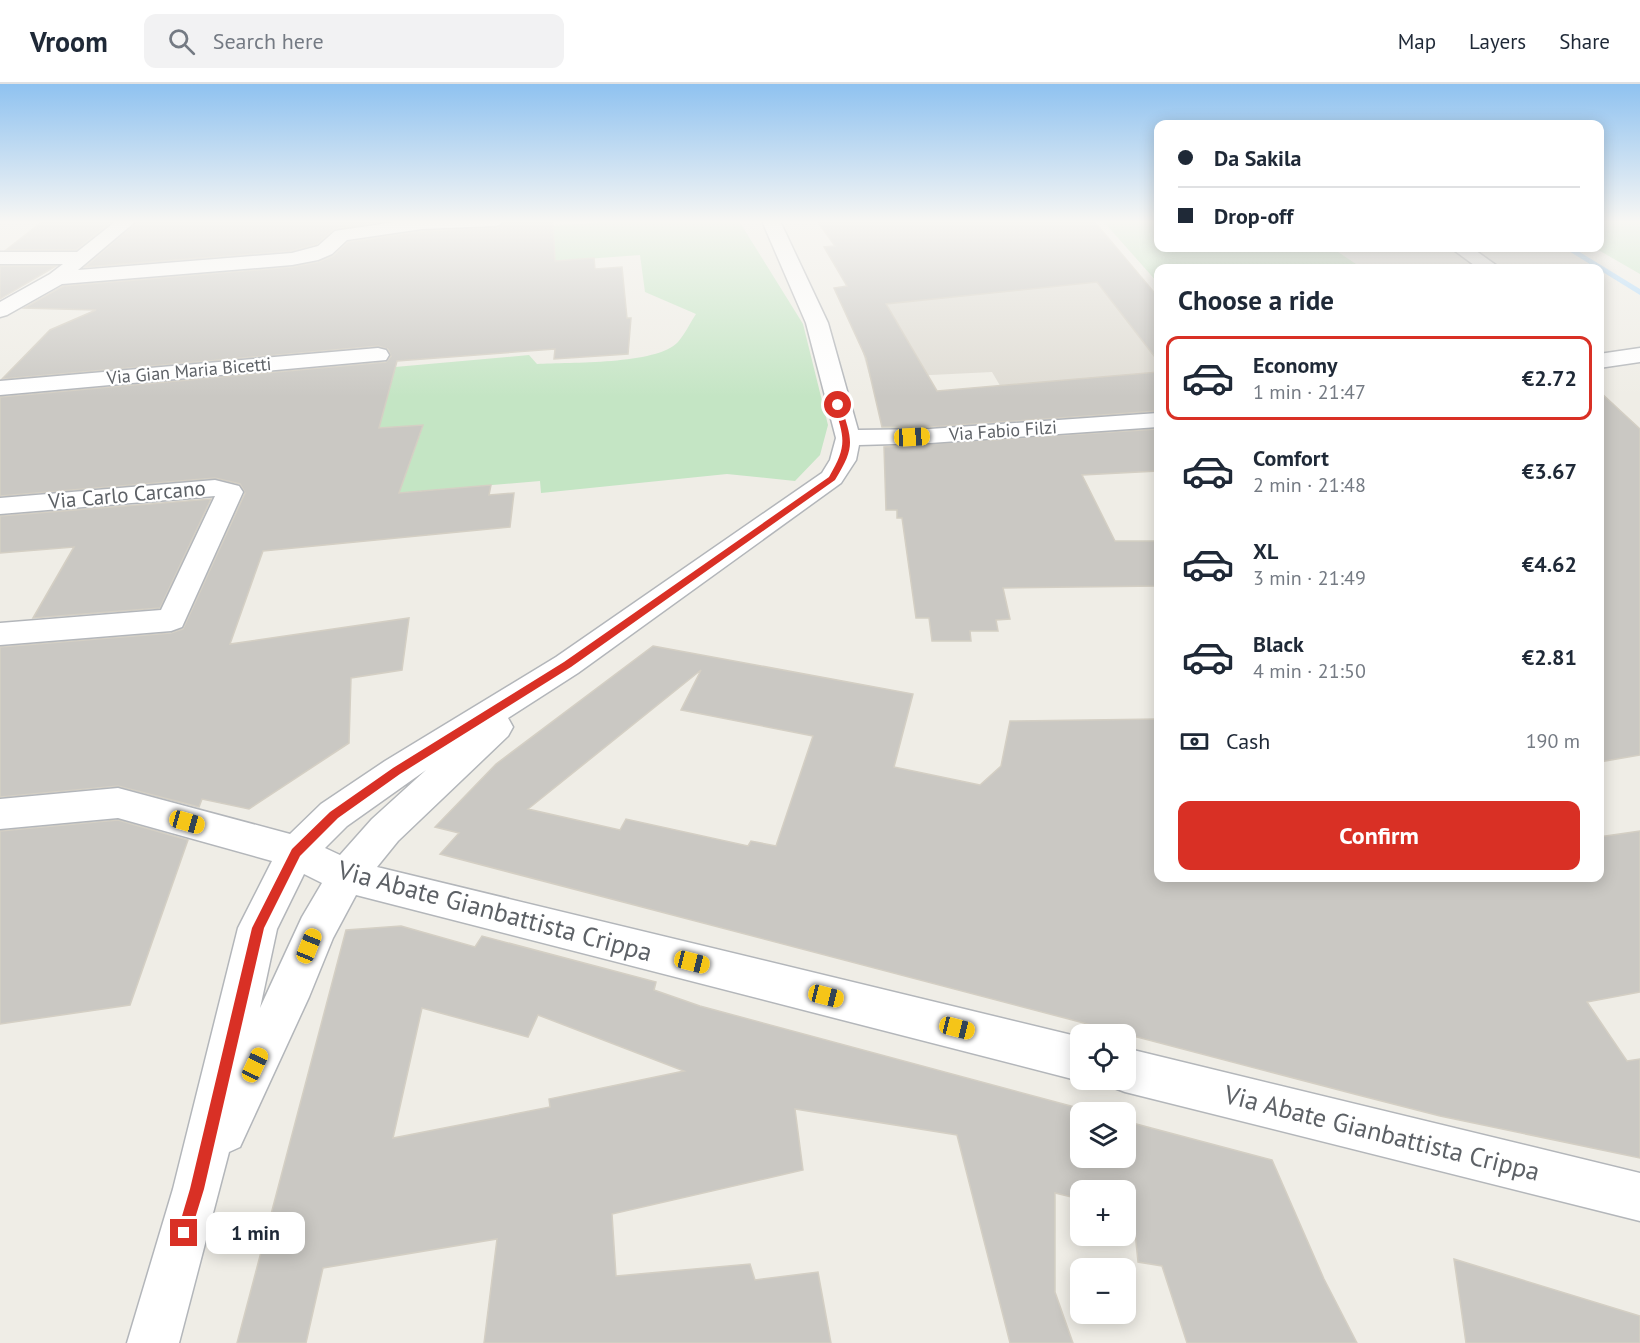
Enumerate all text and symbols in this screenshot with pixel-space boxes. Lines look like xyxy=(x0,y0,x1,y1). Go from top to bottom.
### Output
search box xyxy=(144,14,564,68)
text: Vroom xyxy=(30,23,108,60)
icon: search xyxy=(165,25,198,58)
text: Search here xyxy=(213,27,324,55)
text: Map xyxy=(1398,28,1436,55)
text: Layers xyxy=(1469,28,1526,55)
text: Share xyxy=(1559,28,1610,55)
text: Da Sakila xyxy=(1214,144,1301,172)
text: Drop-off xyxy=(1214,202,1293,230)
text: Choose a ride xyxy=(1178,283,1334,317)
icon: car xyxy=(1181,351,1235,405)
text: Economy xyxy=(1253,351,1337,379)
street label: Via Gian Maria Bicetti xyxy=(105,352,272,389)
text: €2.72 xyxy=(1522,364,1577,392)
text: 1 min · 21:47 xyxy=(1253,379,1366,405)
route start xyxy=(824,391,851,418)
street label: Via Fabio Filzi xyxy=(947,415,1058,446)
car xyxy=(894,427,930,447)
icon: car xyxy=(1181,444,1235,498)
text: Comfort xyxy=(1253,444,1329,472)
text: €3.67 xyxy=(1522,457,1577,485)
text: 2 min · 21:48 xyxy=(1253,472,1366,498)
street label: Via Carlo Carcano xyxy=(46,474,207,515)
icon: car xyxy=(1181,537,1235,591)
text: XL xyxy=(1253,537,1278,565)
text: €4.62 xyxy=(1522,550,1577,578)
text: 3 min · 21:49 xyxy=(1253,565,1366,591)
icon: car xyxy=(1181,630,1235,684)
text: Black xyxy=(1253,630,1304,658)
text: €2.81 xyxy=(1522,643,1577,671)
text: 4 min · 21:50 xyxy=(1253,658,1366,684)
icon: cash xyxy=(1178,725,1211,758)
text: Cash xyxy=(1226,727,1270,755)
text: 190 m xyxy=(1526,728,1580,754)
button: Confirm xyxy=(1178,801,1580,870)
car xyxy=(167,808,207,836)
street label: Via Abate Gianbattista Crippa xyxy=(333,852,656,968)
car xyxy=(294,926,324,966)
car xyxy=(672,949,712,975)
car xyxy=(806,983,846,1009)
car xyxy=(937,1015,977,1041)
map controls xyxy=(1070,1024,1136,1324)
button: locate xyxy=(1070,1024,1136,1090)
car xyxy=(239,1045,271,1085)
street label: Via Abate Gianbattista Crippa xyxy=(1220,1077,1543,1188)
button: layers xyxy=(1070,1102,1136,1168)
button: + xyxy=(1070,1180,1136,1246)
callout: 1 min xyxy=(205,1212,304,1254)
route end xyxy=(170,1219,197,1246)
text: 1 min xyxy=(231,1220,280,1246)
button: − xyxy=(1070,1258,1136,1324)

